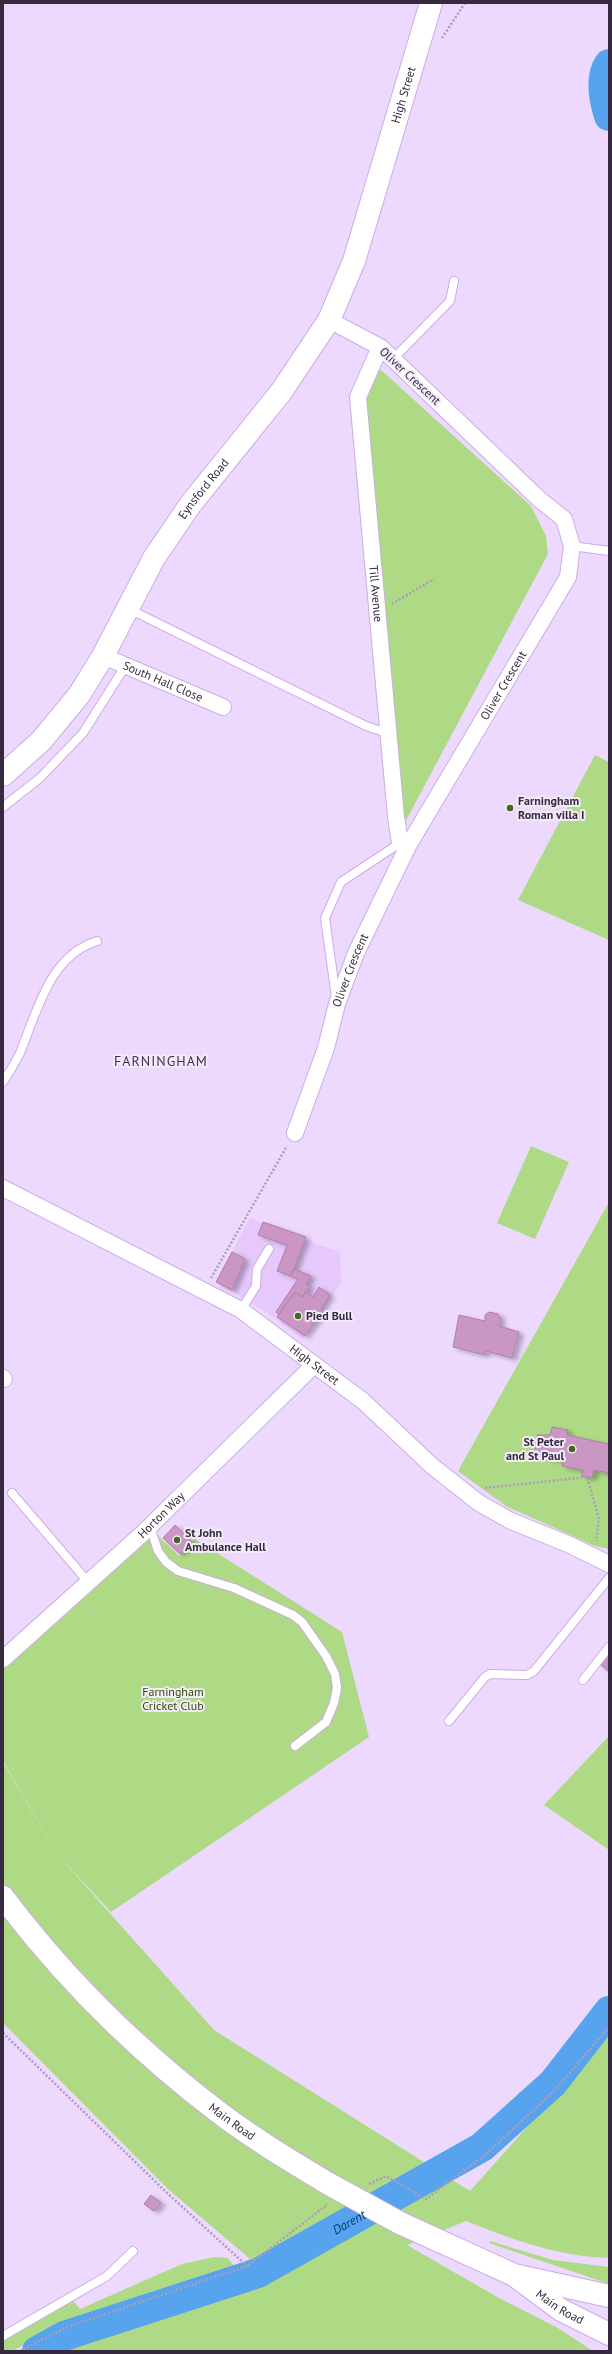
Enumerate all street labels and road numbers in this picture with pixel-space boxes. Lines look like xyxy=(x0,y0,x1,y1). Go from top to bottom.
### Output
street label: High Street xyxy=(388,65,419,125)
street label: Oliver Crescent xyxy=(377,344,444,408)
street label: Eynsford Road xyxy=(175,455,232,522)
street label: Till Avenue xyxy=(366,564,386,623)
street label: Oliver Crescent xyxy=(477,648,529,723)
street label: South Hall Close xyxy=(121,657,205,705)
street label: Oliver Crescent xyxy=(329,931,371,1009)
street label: High Street xyxy=(287,1341,343,1388)
street label: Horton Way xyxy=(134,1488,188,1541)
street label: Main Road xyxy=(206,2099,258,2143)
street label: Main Road xyxy=(533,2286,586,2327)

